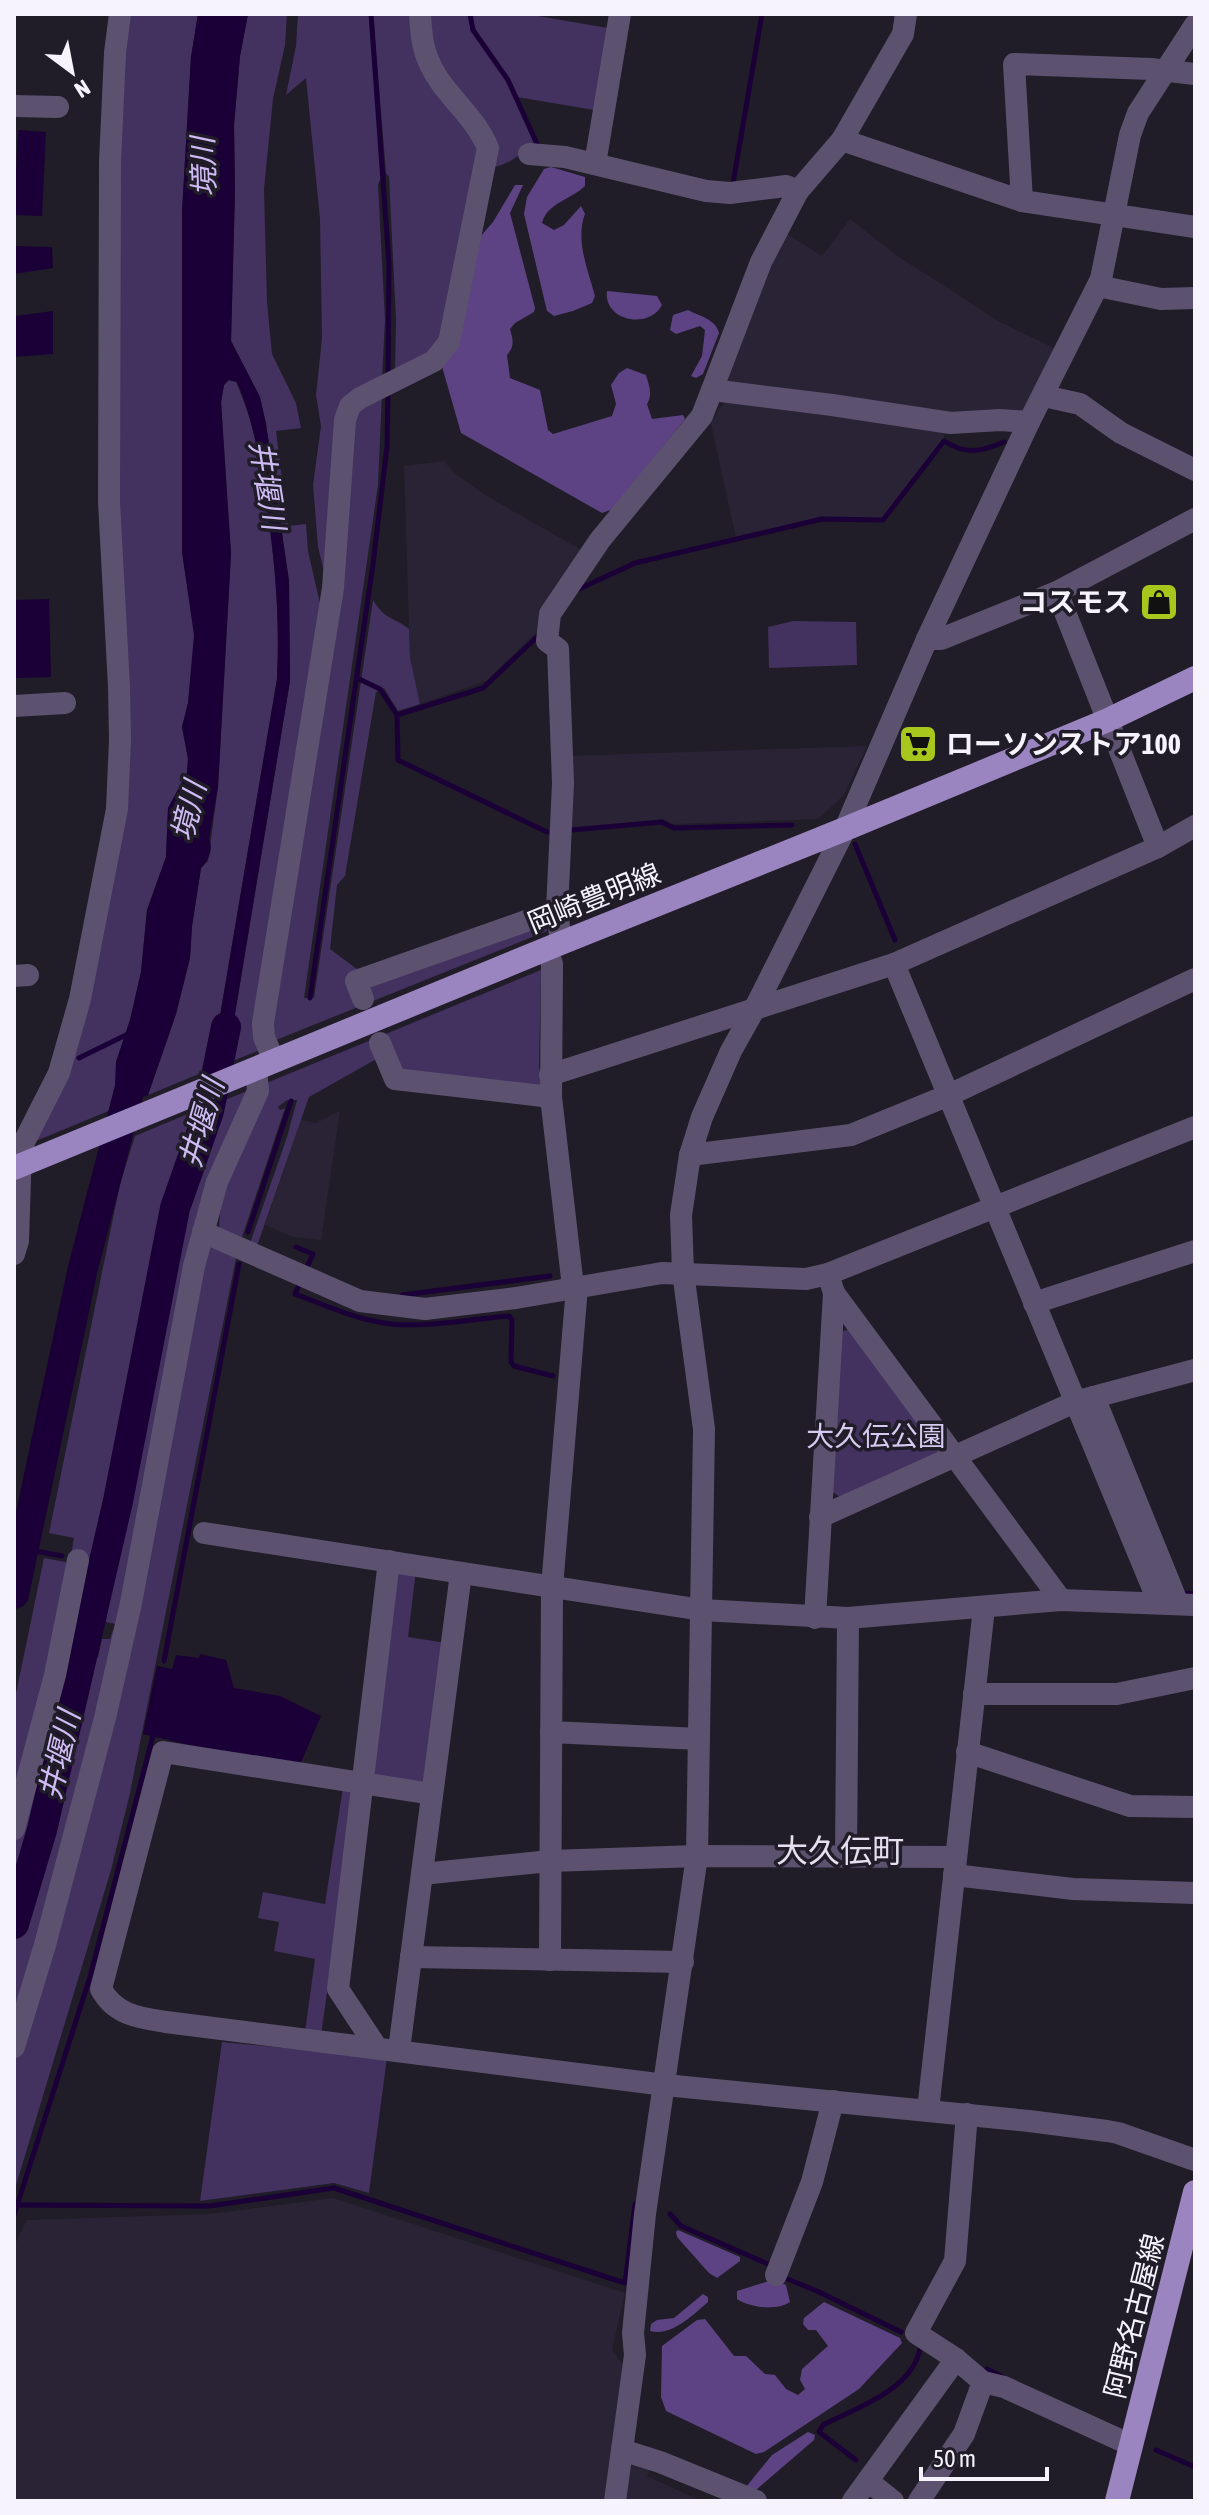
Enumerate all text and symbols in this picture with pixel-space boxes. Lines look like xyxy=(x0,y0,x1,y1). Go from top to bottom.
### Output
north arrow xyxy=(32,32,112,112)
text: N xyxy=(70,74,95,103)
water label: 境川 xyxy=(185,133,221,198)
water label: 井堰川 xyxy=(244,438,292,535)
shop icon: コスモス xyxy=(1138,581,1180,623)
place label: コスモス xyxy=(1019,586,1131,618)
supermarket icon: ローソンストア100 xyxy=(897,723,939,765)
place label: ローソンストア100 xyxy=(946,728,1181,760)
water label: 境川 xyxy=(164,775,212,844)
street label: 岡崎豊明線 xyxy=(523,857,665,939)
water label: 井堰川 xyxy=(172,1072,231,1171)
park label: 大久伝公園 xyxy=(806,1420,946,1452)
water label: 井堰川 xyxy=(32,1704,86,1803)
district label: 大久伝町 xyxy=(776,1832,904,1869)
street label: 阿野名古屋線 xyxy=(1098,2231,1170,2401)
scale bar xyxy=(921,2431,1047,2481)
text: 50 m xyxy=(933,2445,976,2472)

